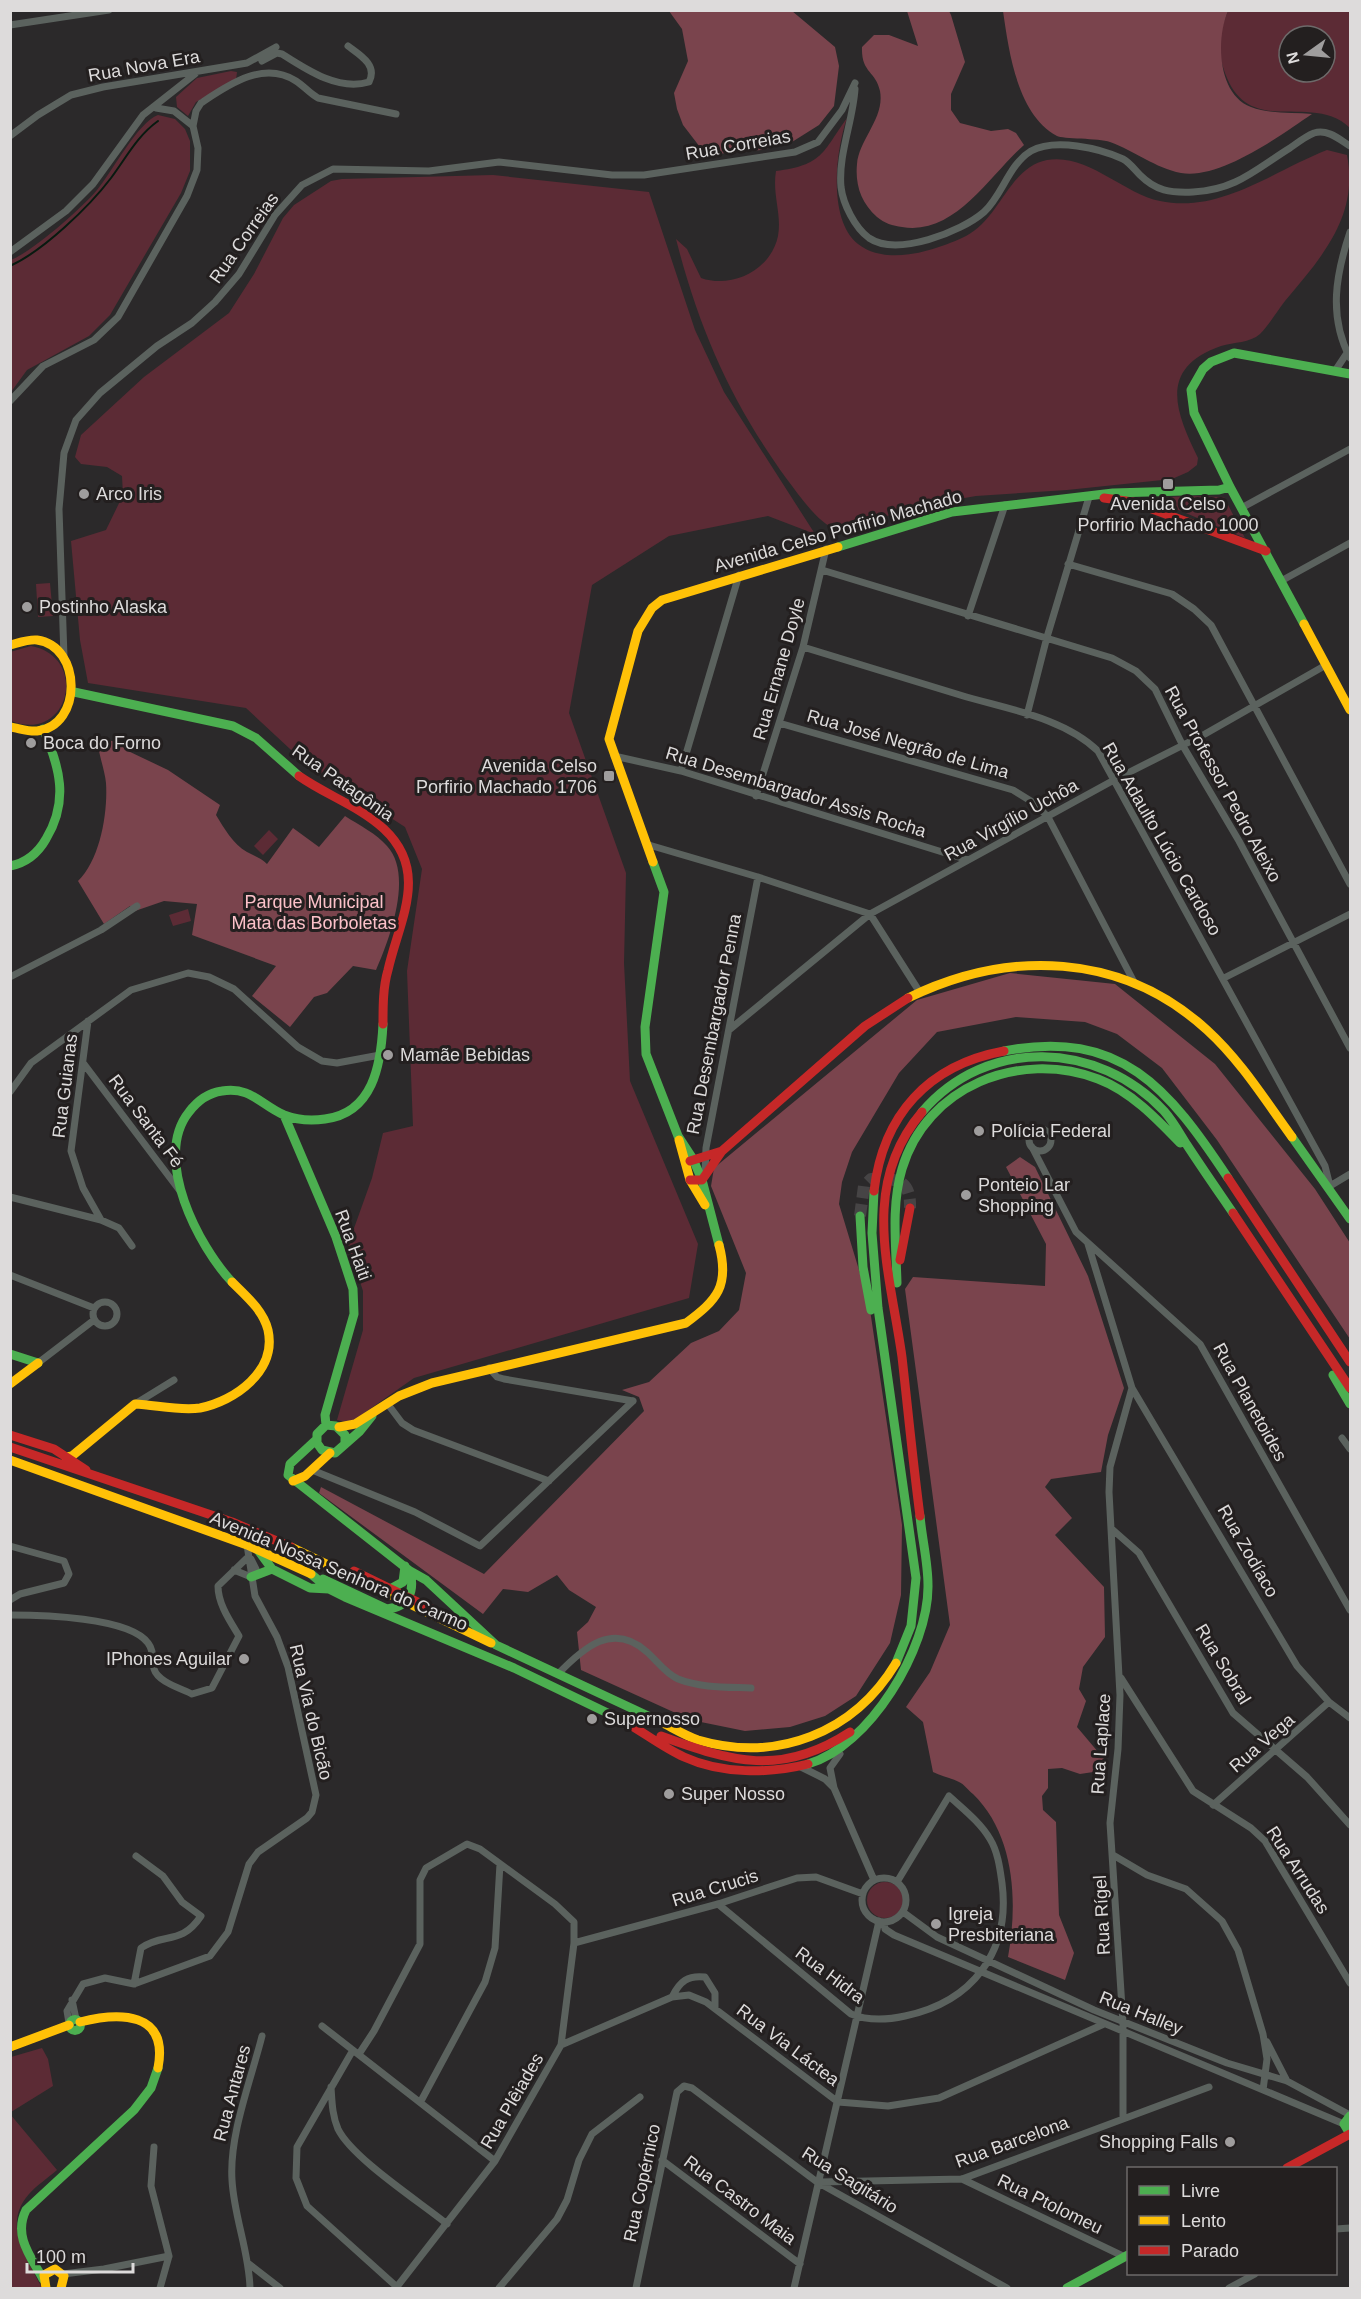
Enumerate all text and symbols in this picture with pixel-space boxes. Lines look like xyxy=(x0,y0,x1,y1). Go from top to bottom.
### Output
north arrow xyxy=(1277,24,1337,84)
street label: Rua Nova Era xyxy=(87,46,202,86)
text: N xyxy=(1283,50,1303,66)
street label: Rua Correias xyxy=(684,126,792,164)
street label: Rua Correias xyxy=(205,189,283,287)
marker: Avenida Celso Porfirio Machado 1000 xyxy=(1161,477,1175,491)
place label: Arco Iris xyxy=(96,484,162,504)
street label: Avenida Celso Porfirio Machado xyxy=(712,486,964,576)
marker: Arco Iris xyxy=(77,487,91,501)
place label: Avenida Celso Porfirio Machado 1000 xyxy=(1077,494,1259,535)
street label: Rua Ernane Doyle xyxy=(749,596,809,742)
place label: Postinho Alaska xyxy=(39,597,168,617)
marker: Postinho Alaska xyxy=(20,600,34,614)
street label: Rua Professor Pedro Aleixo xyxy=(1161,682,1285,886)
street label: Rua José Negrão de Lima xyxy=(805,706,1012,783)
place label: Boca do Forno xyxy=(43,733,161,753)
marker: Boca do Forno xyxy=(24,736,38,750)
street label: Rua Adaulto Lúcio Cardoso xyxy=(1099,739,1225,939)
street label: Rua Patagônia xyxy=(288,741,398,826)
street label: Rua Desembargador Assis Rocha xyxy=(663,743,930,841)
place label: Avenida Celso Porfirio Machado 1706 xyxy=(416,756,597,797)
marker: Avenida Celso Porfirio Machado 1706 xyxy=(602,769,616,783)
street label: Rua Virgílio Uchôa xyxy=(941,774,1082,865)
park label: Parque Municipal Mata das Borboletas xyxy=(231,892,397,933)
street label: Rua Desembargador Penna xyxy=(683,911,745,1136)
street label: Rua Guianas xyxy=(49,1033,81,1139)
place label: Mamãe Bebidas xyxy=(400,1045,530,1065)
marker: Mamãe Bebidas xyxy=(381,1048,395,1062)
street label: Rua Santa Fé xyxy=(105,1071,187,1171)
place label: Polícia Federal xyxy=(991,1121,1111,1141)
marker: Polícia Federal xyxy=(972,1124,986,1138)
place label: Ponteio Lar Shopping xyxy=(978,1175,1070,1216)
marker: Ponteio Lar Shopping xyxy=(959,1188,973,1202)
street label: Rua Haiti xyxy=(331,1207,375,1283)
street label: Rua Planetoides xyxy=(1209,1339,1291,1465)
street label: Rua Zodíaco xyxy=(1214,1501,1282,1601)
street label: Avenida Nossa Senhora do Carmo xyxy=(207,1508,471,1634)
street label: Rua Sobral xyxy=(1191,1620,1255,1708)
street label: Rua Via do Bicão xyxy=(286,1642,336,1782)
place label: IPhones Aguilar xyxy=(106,1649,232,1669)
marker: IPhones Aguilar xyxy=(237,1652,251,1666)
street label: Rua Laplace xyxy=(1087,1693,1115,1795)
place label: Supernosso xyxy=(604,1709,700,1729)
street label: Rua Vega xyxy=(1226,1709,1299,1776)
marker: Supernosso xyxy=(585,1712,599,1726)
place label: Super Nosso xyxy=(681,1784,785,1804)
marker: Super Nosso xyxy=(662,1787,676,1801)
street label: Rua Arrudas xyxy=(1262,1823,1334,1917)
street label: Rua Crucis xyxy=(670,1865,760,1911)
street label: Rua Rígel xyxy=(1090,1875,1114,1955)
place label: Igreja Presbiteriana xyxy=(948,1904,1055,1945)
marker: Igreja Presbiteriana xyxy=(929,1917,943,1931)
street label: Rua Hidra xyxy=(792,1943,869,2008)
street label: Rua Halley xyxy=(1096,1987,1186,2039)
street label: Rua Via Láctea xyxy=(733,2000,844,2091)
street label: Rua Antares xyxy=(210,2043,254,2143)
street label: Rua Plêiades xyxy=(477,2050,547,2152)
street label: Rua Barcelona xyxy=(953,2112,1072,2172)
street label: Rua Copérnico xyxy=(620,2122,664,2244)
place label: Shopping Falls xyxy=(1099,2132,1218,2152)
marker: Shopping Falls xyxy=(1223,2135,1237,2149)
street label: Rua Sagitário xyxy=(798,2143,902,2217)
street label: Rua Castro Maia xyxy=(680,2151,801,2249)
legend xyxy=(1127,2167,1337,2275)
street label: Rua Ptolomeu xyxy=(994,2170,1106,2238)
text: Livre xyxy=(1181,2181,1220,2201)
text: Lento xyxy=(1181,2211,1226,2231)
scale bar xyxy=(27,2236,134,2274)
text: Parado xyxy=(1181,2241,1239,2261)
text: 100 m xyxy=(36,2247,86,2267)

